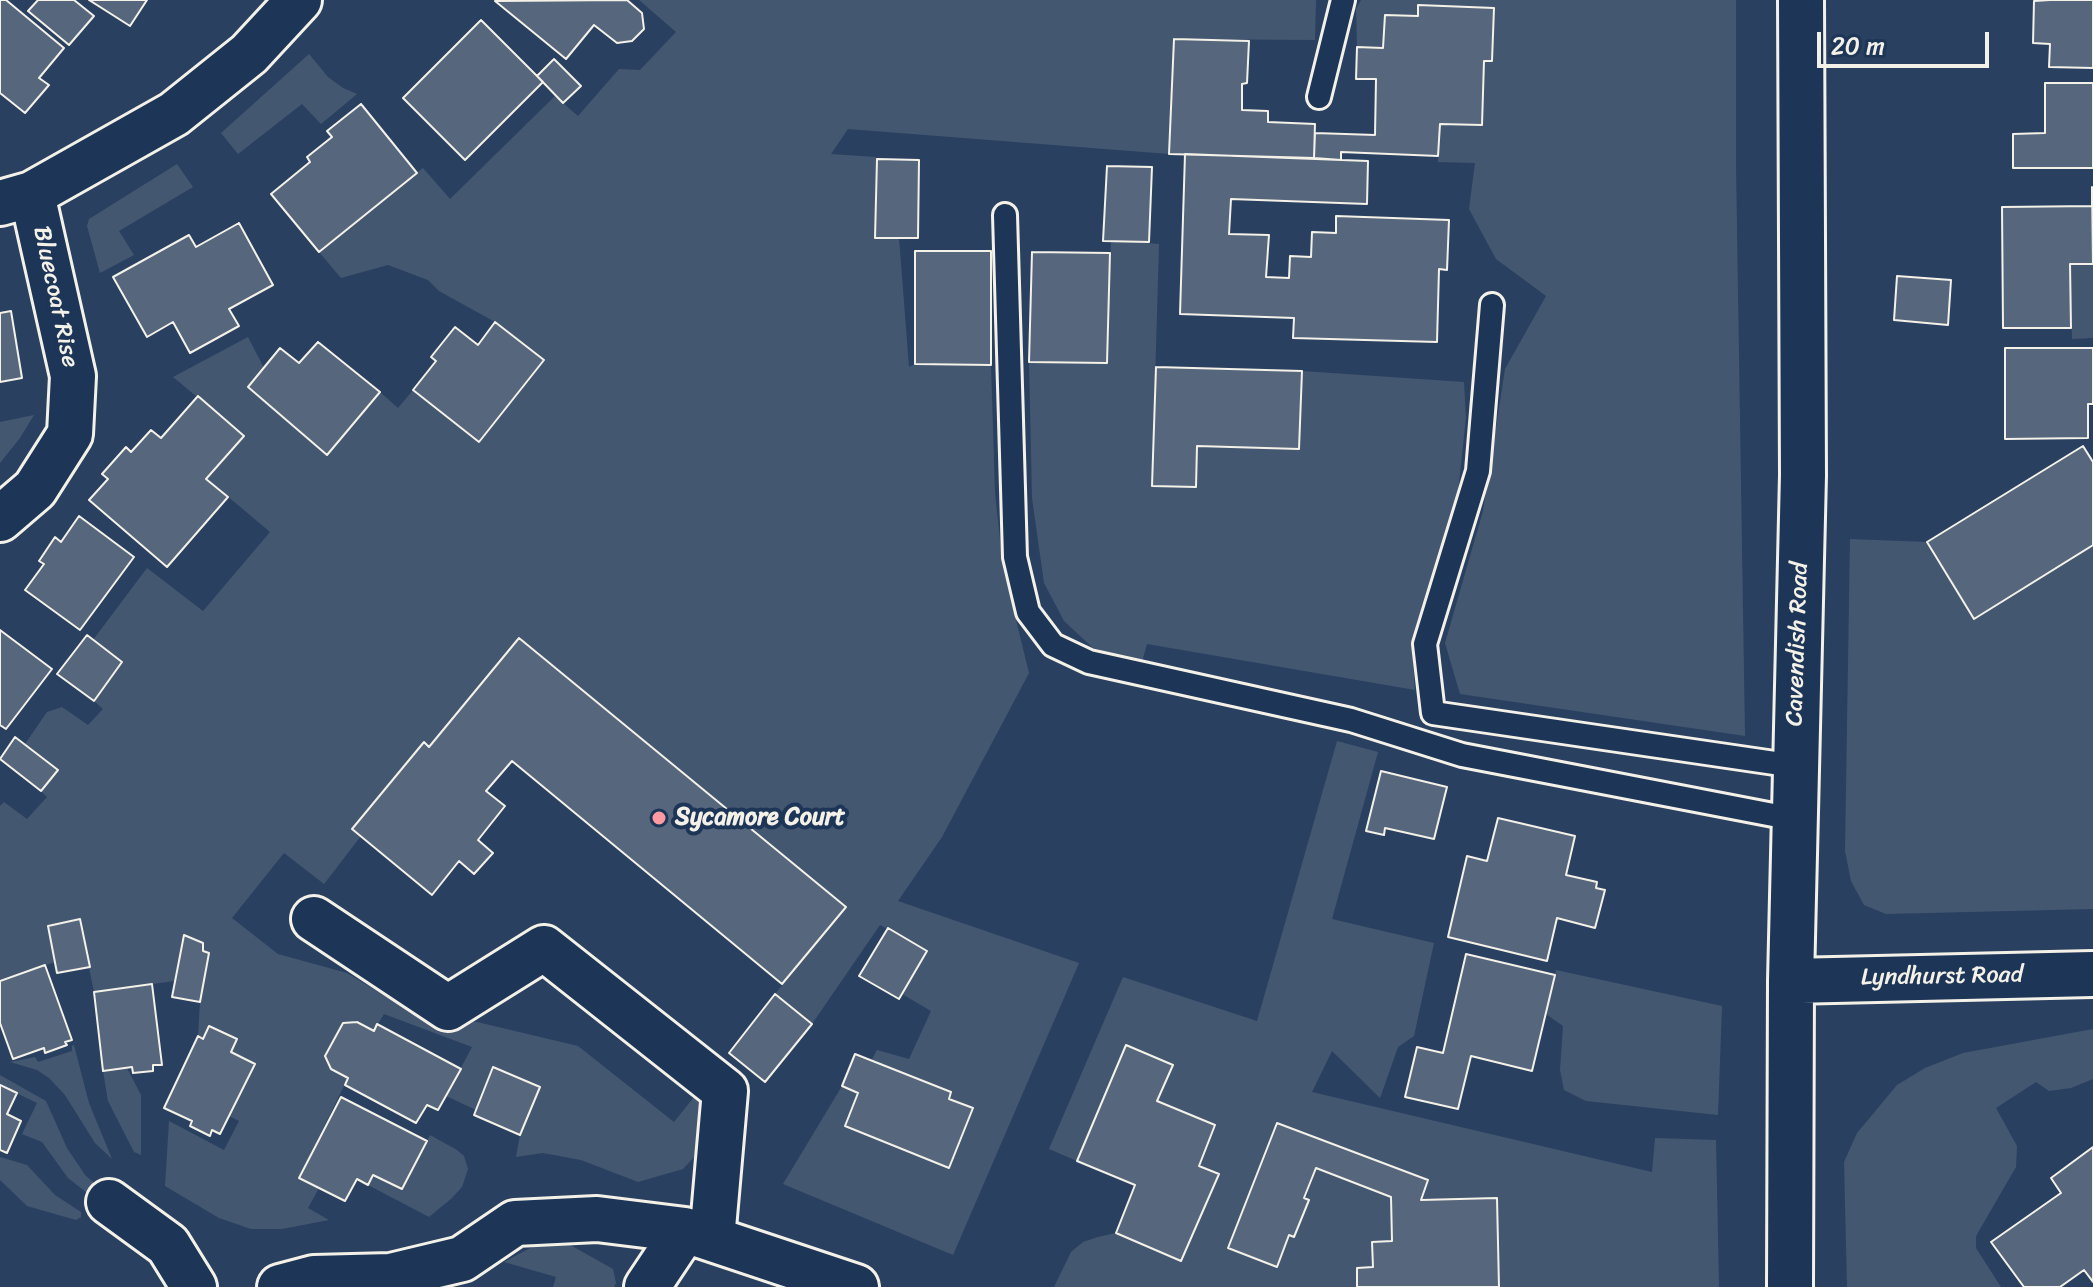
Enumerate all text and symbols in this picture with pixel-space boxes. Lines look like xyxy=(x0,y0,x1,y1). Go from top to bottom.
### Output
scale bar xyxy=(1821,16,1993,66)
text: 20 m xyxy=(1831,25,1885,67)
street label: Bluecoat Rise xyxy=(26,224,84,370)
street label: Cavendish Road xyxy=(1781,562,1815,726)
place label: Sycamore Court xyxy=(675,804,845,832)
marker: Sycamore Court xyxy=(650,809,668,827)
street label: Lyndhurst Road xyxy=(1861,961,2023,993)

